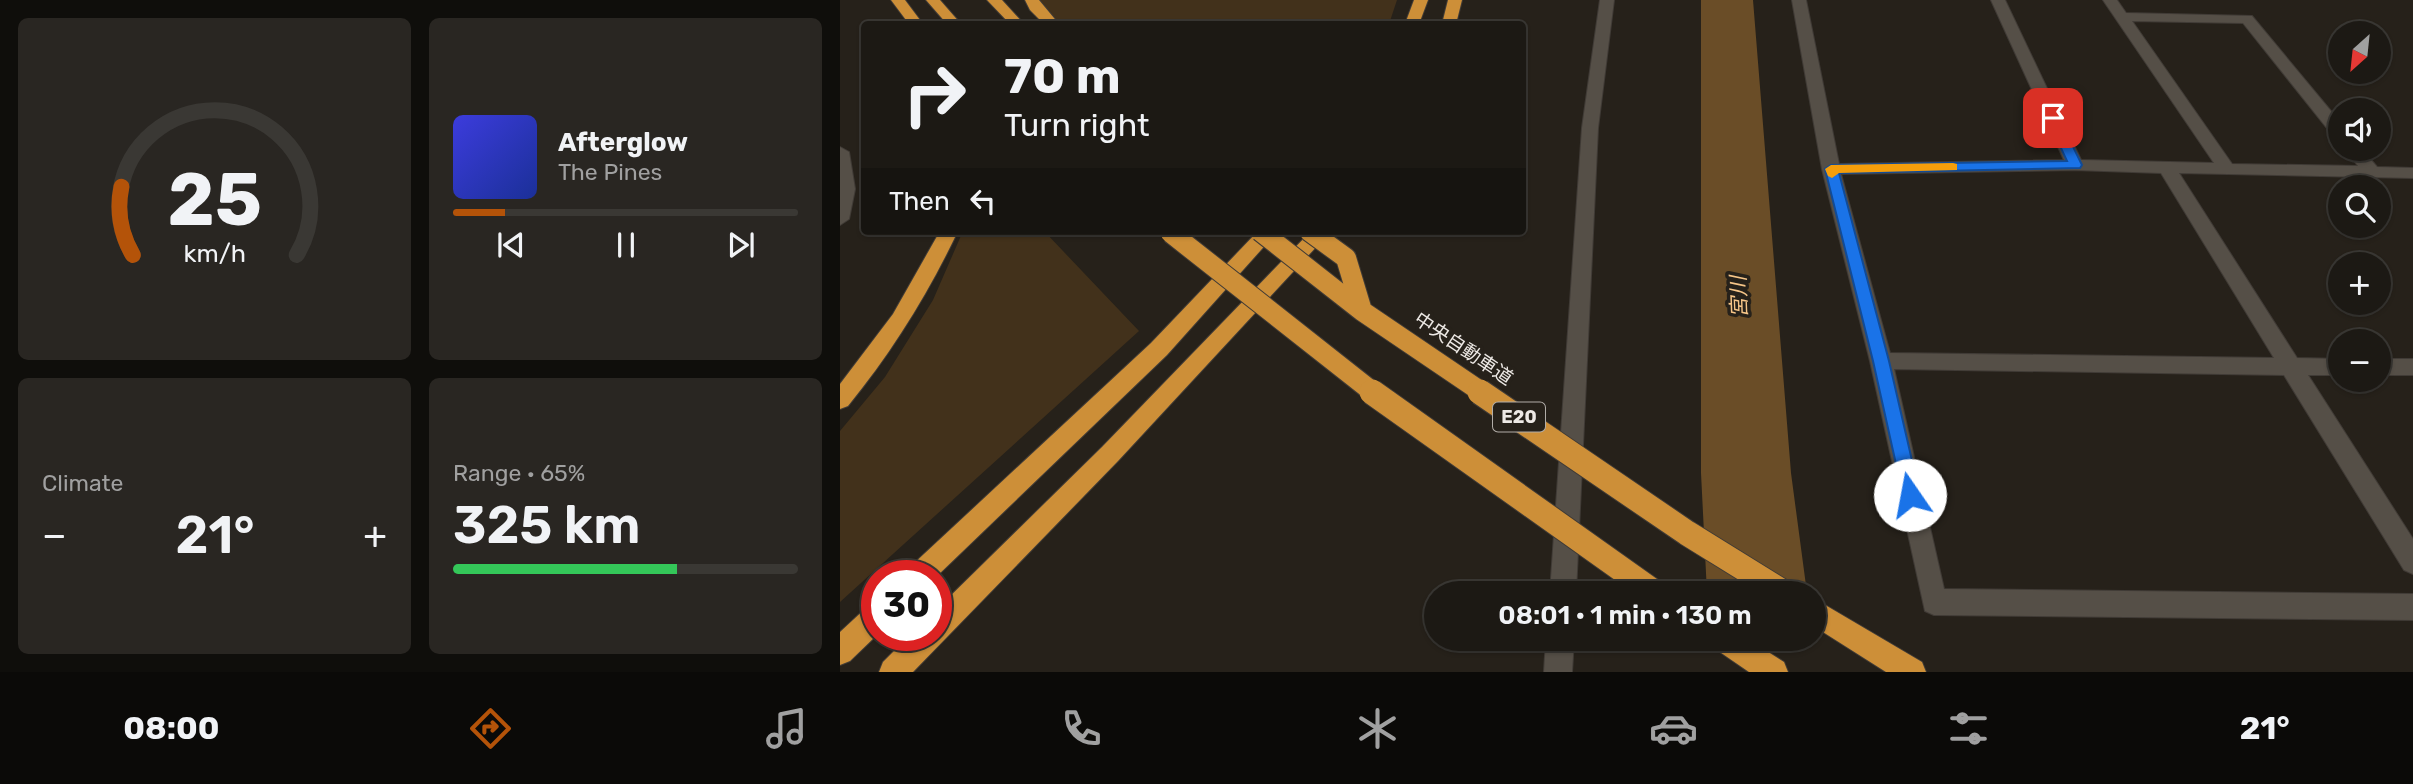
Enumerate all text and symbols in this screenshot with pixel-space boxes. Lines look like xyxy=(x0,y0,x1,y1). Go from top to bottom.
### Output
north arrow xyxy=(2328,21,2390,84)
map controls xyxy=(2328,21,2391,392)
text: 70 m xyxy=(1004,47,1121,105)
icon: right xyxy=(889,49,980,140)
pin xyxy=(2023,88,2083,148)
button: sound xyxy=(2328,98,2391,161)
icon: arrive xyxy=(2034,99,2072,137)
text: Turn right xyxy=(1004,106,1149,144)
text: Afterglow xyxy=(558,127,688,158)
text: 25 xyxy=(167,158,262,244)
text: The Pines xyxy=(558,158,662,186)
button: search xyxy=(2328,175,2391,238)
icon: left xyxy=(964,182,1002,220)
text: Then xyxy=(889,186,950,217)
icon: previous xyxy=(492,226,530,264)
icon: pause xyxy=(607,226,645,264)
icon: next xyxy=(722,226,760,264)
text: km/h xyxy=(183,239,246,268)
button: + xyxy=(2328,252,2391,315)
water label: 宮川 xyxy=(1725,274,1752,318)
street label: 中央自動車道 xyxy=(1410,307,1517,390)
button: − xyxy=(2328,329,2391,392)
road number: E20 xyxy=(1493,402,1545,432)
position arrow xyxy=(1873,458,1947,532)
text: Range · 65% xyxy=(453,459,585,487)
text: Climate xyxy=(42,469,123,497)
text: 325 km xyxy=(453,494,641,556)
text: 21° xyxy=(176,504,254,566)
text: − xyxy=(42,512,67,558)
text: + xyxy=(363,512,387,558)
speed limit sign: 30 xyxy=(861,560,952,651)
text: 08:01 · 1 min · 130 m xyxy=(1498,600,1752,631)
icon: directions xyxy=(466,704,515,753)
icon: music xyxy=(762,704,811,753)
icon: phone xyxy=(1057,704,1106,753)
icon: climate xyxy=(1353,704,1402,753)
icon: car xyxy=(1649,704,1698,753)
icon: filters xyxy=(1944,704,1993,753)
text: 08:00 xyxy=(123,709,220,747)
text: 21° xyxy=(2240,709,2290,747)

